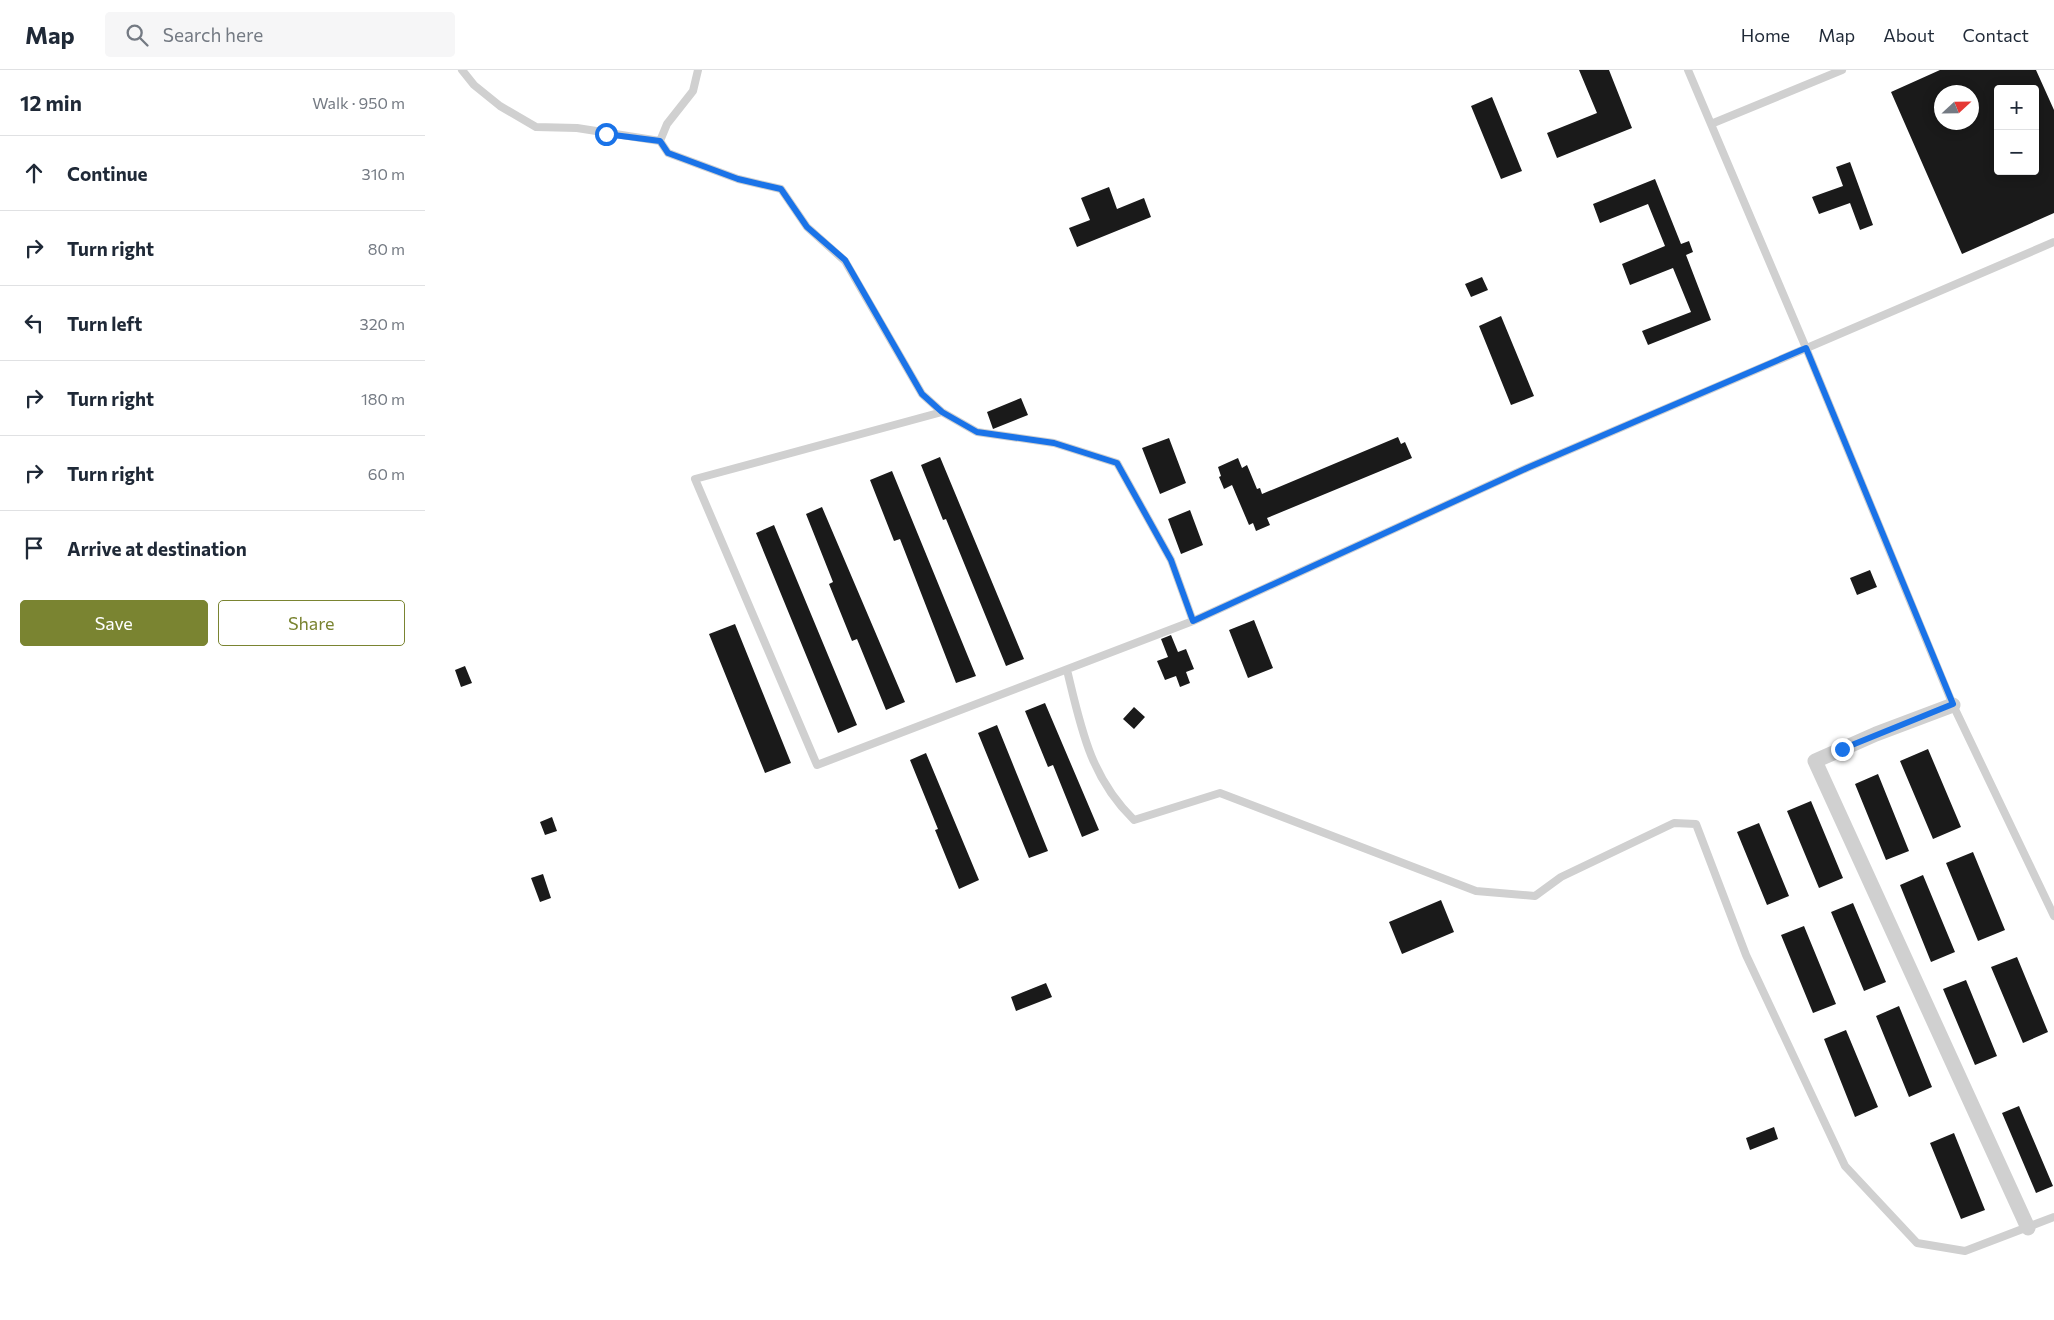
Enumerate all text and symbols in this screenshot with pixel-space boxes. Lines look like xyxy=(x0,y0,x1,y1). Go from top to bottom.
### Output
search box xyxy=(105,12,455,57)
text: Map xyxy=(25,20,75,49)
icon: search xyxy=(123,21,151,49)
text: Search here xyxy=(163,23,263,46)
text: Home xyxy=(1741,24,1790,46)
text: Map xyxy=(1818,24,1855,46)
text: About xyxy=(1883,24,1935,46)
text: Contact xyxy=(1963,24,2029,46)
north arrow xyxy=(1934,85,1979,130)
map controls xyxy=(1994,85,2039,175)
button: + xyxy=(1994,85,2039,130)
text: 12 min xyxy=(20,90,82,115)
text: Walk · 950 m xyxy=(312,93,405,112)
route start xyxy=(595,123,618,146)
button: − xyxy=(1994,130,2039,175)
icon: ahead xyxy=(20,159,48,187)
text: Continue xyxy=(67,162,147,185)
text: 310 m xyxy=(362,164,405,183)
icon: right xyxy=(20,234,48,262)
text: Turn right xyxy=(67,237,154,260)
text: 80 m xyxy=(368,239,405,258)
icon: left xyxy=(20,309,48,337)
text: Turn left xyxy=(67,312,142,335)
text: 320 m xyxy=(360,314,405,333)
icon: right xyxy=(20,384,48,412)
text: Turn right xyxy=(67,387,154,410)
text: 180 m xyxy=(361,389,405,408)
icon: right xyxy=(20,459,48,487)
text: Turn right xyxy=(67,462,154,485)
text: 60 m xyxy=(368,464,405,483)
icon: arrive xyxy=(20,534,48,562)
text: Arrive at destination xyxy=(67,537,247,560)
button: Save xyxy=(20,600,208,646)
button: Share xyxy=(218,600,405,646)
route end xyxy=(1831,738,1854,761)

